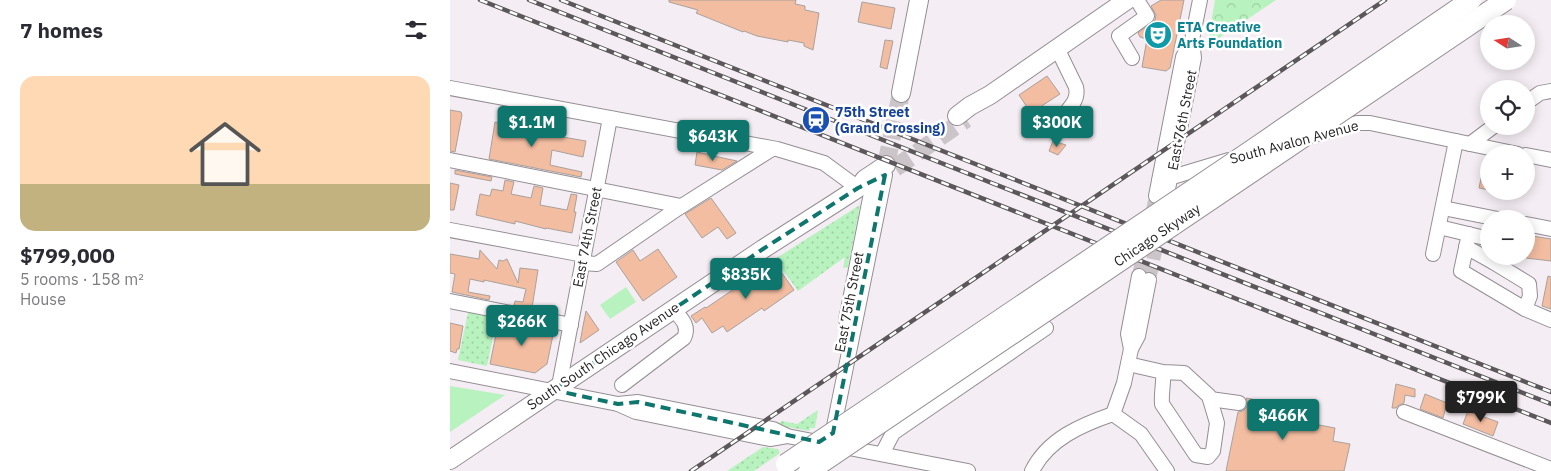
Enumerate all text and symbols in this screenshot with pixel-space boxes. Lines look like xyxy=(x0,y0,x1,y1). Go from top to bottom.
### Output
north arrow xyxy=(1480,15,1535,70)
map controls xyxy=(1480,15,1535,265)
text: 7 homes xyxy=(20,16,103,44)
icon: filters xyxy=(402,16,430,44)
place label: ETA Creative Arts Foundation xyxy=(1177,18,1282,52)
theatre icon: ETA Creative Arts Foundation xyxy=(1143,20,1173,50)
street label: East 76th Street xyxy=(1163,68,1201,172)
button: locate xyxy=(1480,80,1535,135)
place label: 75th Street (Grand Crossing) xyxy=(835,103,945,137)
station icon: 75th Street (Grand Crossing) xyxy=(801,105,831,135)
pin: $1.1M xyxy=(497,106,567,148)
pin: $300K xyxy=(1022,106,1092,148)
icon: home xyxy=(180,109,270,199)
text: $1.1M xyxy=(509,112,555,132)
text: $300K xyxy=(1032,112,1082,132)
street label: South Avalon Avenue xyxy=(1228,116,1361,168)
pin: $643K xyxy=(678,120,748,162)
text: $643K xyxy=(688,126,738,146)
button: + xyxy=(1480,145,1535,200)
street label: East 74th Street xyxy=(568,185,606,289)
street label: Chicago Skyway xyxy=(1110,199,1204,271)
button: − xyxy=(1480,210,1535,265)
text: $799,000 xyxy=(20,241,115,269)
street label: East 75th Street xyxy=(830,250,868,354)
pin: $835K xyxy=(711,258,781,300)
text: $835K xyxy=(721,264,771,284)
text: 5 rooms · 158 m² xyxy=(20,269,144,289)
text: House xyxy=(20,289,66,309)
street label: South South Chicago Avenue xyxy=(523,298,683,414)
pin: $266K xyxy=(487,304,557,347)
text: $266K xyxy=(497,311,547,331)
pin: $799K xyxy=(1446,380,1516,423)
text: $799K xyxy=(1456,387,1506,407)
pin: $466K xyxy=(1248,398,1318,441)
text: $466K xyxy=(1258,405,1308,425)

